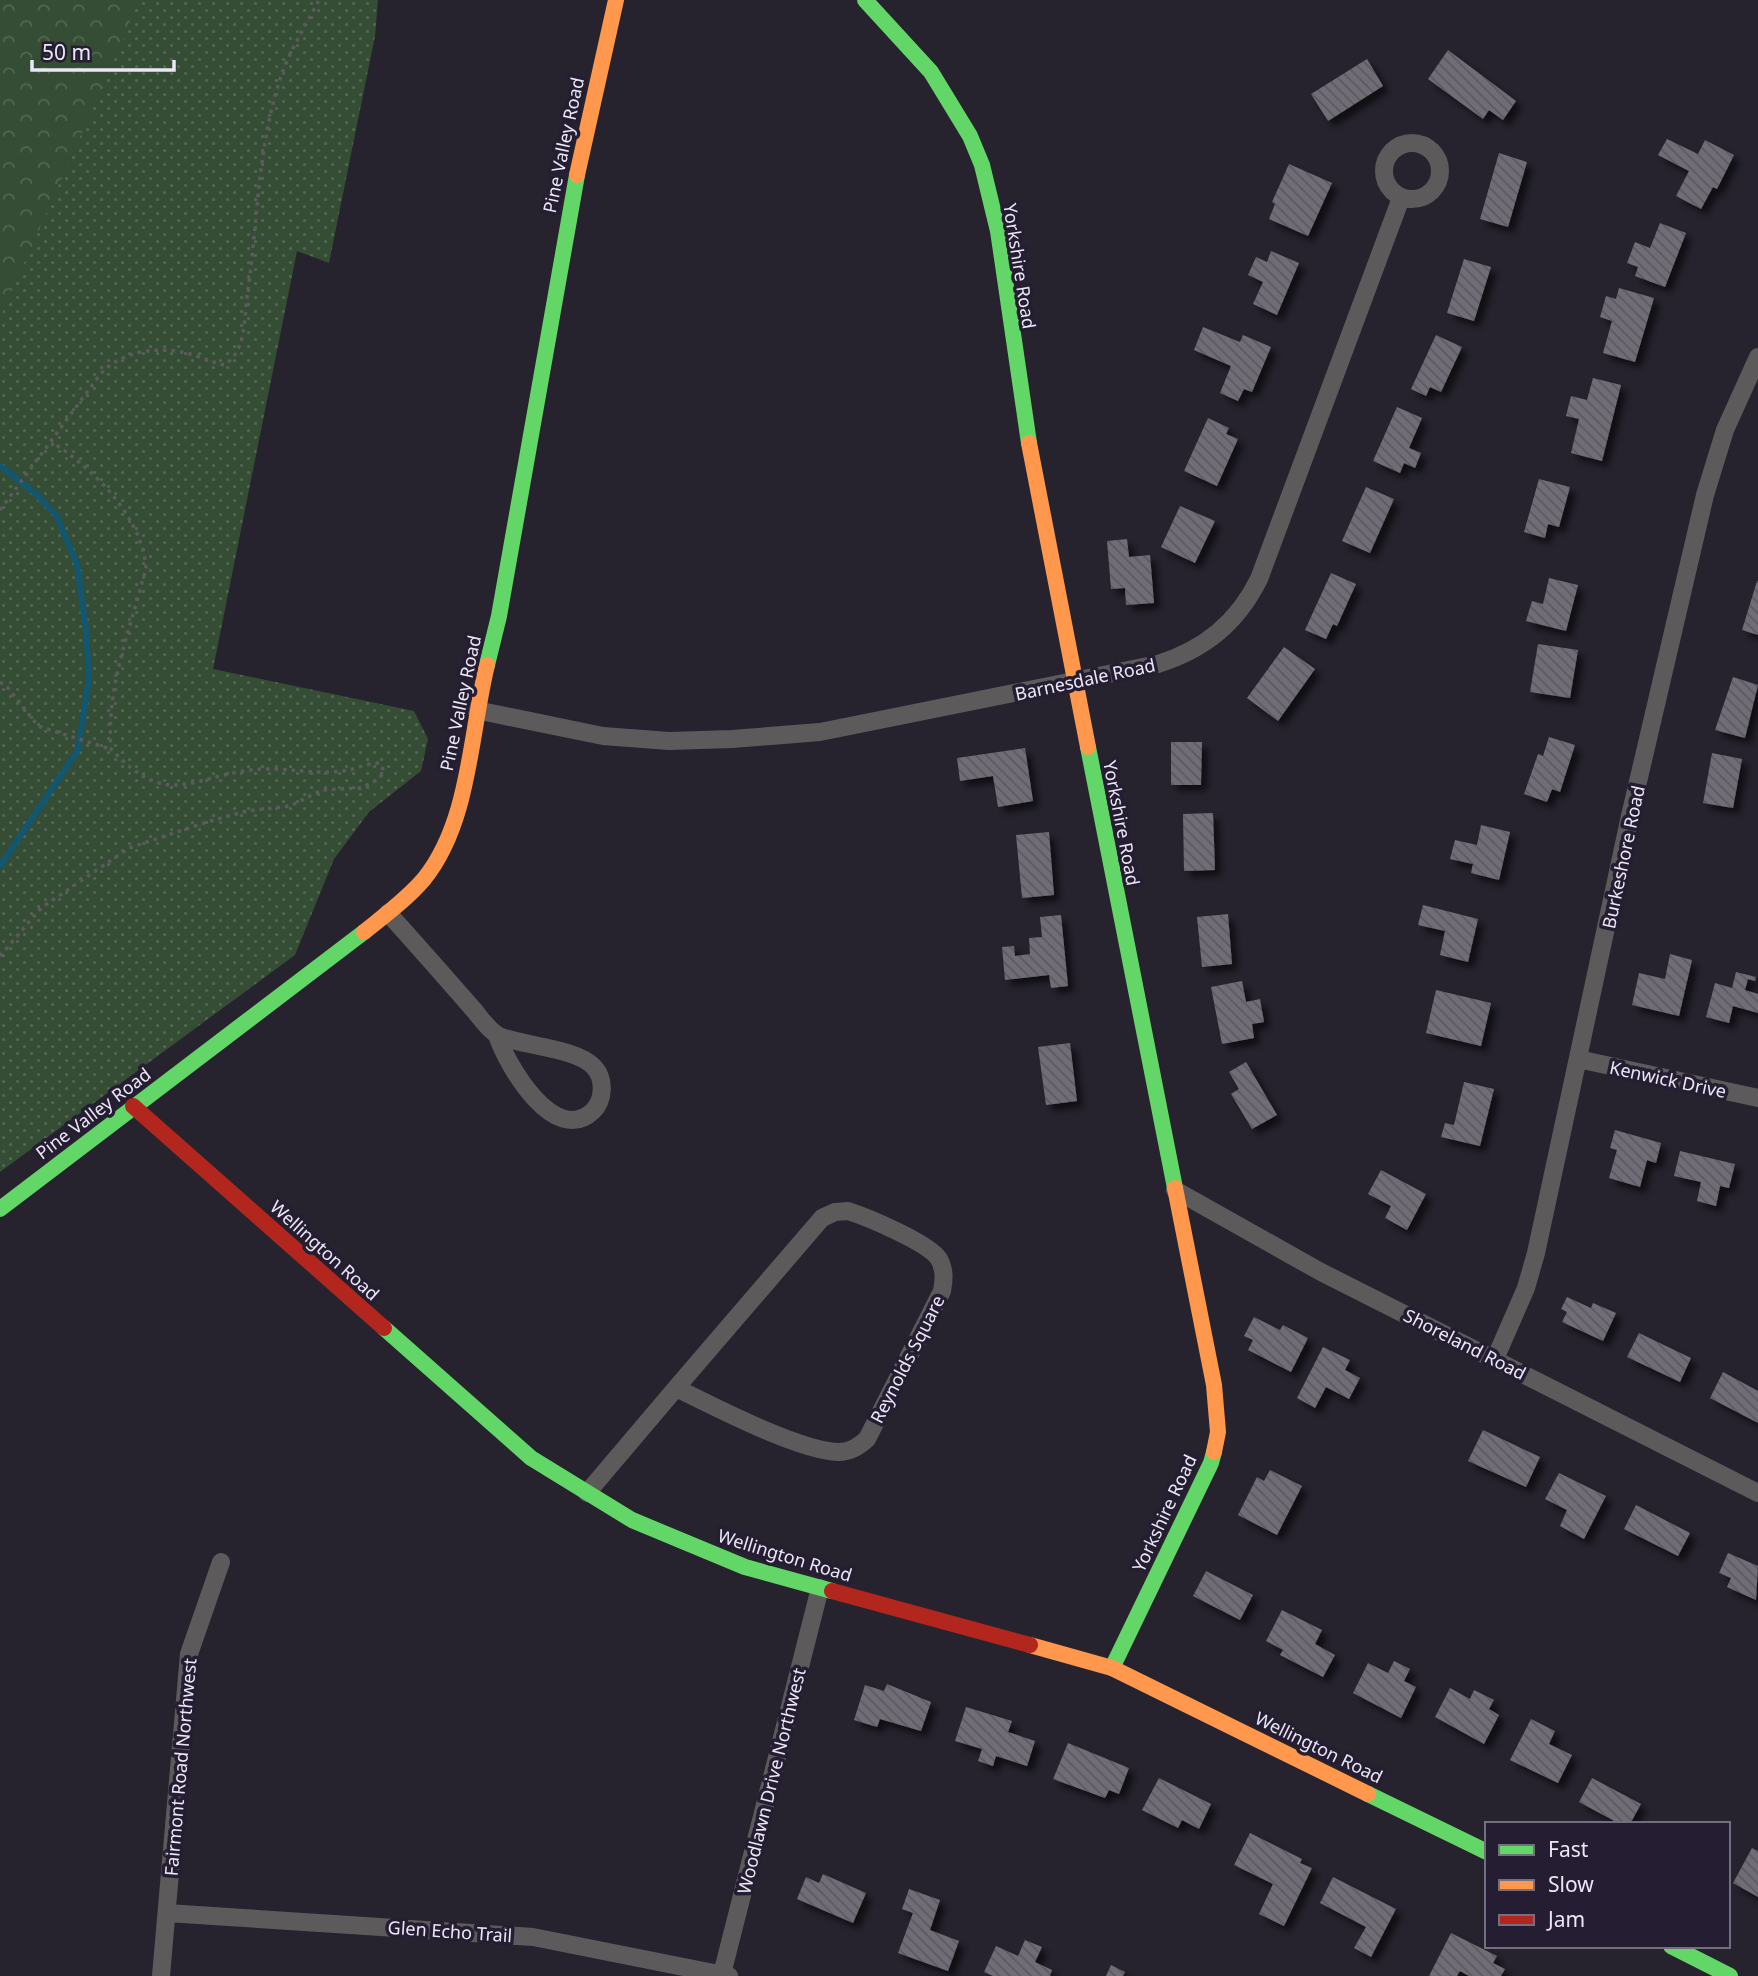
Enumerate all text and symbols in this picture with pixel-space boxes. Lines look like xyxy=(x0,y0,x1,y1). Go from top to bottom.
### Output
scale bar xyxy=(32,28,173,72)
text: 50 m xyxy=(42,38,91,66)
street label: Pine Valley Road xyxy=(537,75,589,215)
street label: Yorkshire Road xyxy=(998,202,1042,330)
street label: Pine Valley Road xyxy=(434,633,486,773)
street label: Barnesdale Road xyxy=(1013,652,1157,706)
street label: Yorkshire Road xyxy=(1098,758,1146,888)
street label: Burkeshore Road xyxy=(1596,783,1650,931)
street label: Kenwick Drive xyxy=(1607,1055,1729,1103)
street label: Pine Valley Road xyxy=(31,1062,155,1164)
street label: Wellington Road xyxy=(265,1195,385,1305)
street label: Reynolds Square xyxy=(864,1291,950,1427)
street label: Shoreland Road xyxy=(1400,1303,1530,1385)
street label: Yorkshire Road xyxy=(1126,1450,1202,1576)
street label: Wellington Road xyxy=(715,1523,855,1587)
street label: Fairmont Road Northwest xyxy=(159,1657,202,1877)
street label: Woodlawn Drive Northwest xyxy=(731,1665,811,1897)
street label: Wellington Road xyxy=(1251,1706,1387,1788)
legend xyxy=(1485,1822,1730,1948)
text: Fast xyxy=(1548,1835,1589,1863)
text: Slow xyxy=(1548,1870,1594,1898)
text: Jam xyxy=(1546,1905,1585,1933)
street label: Glen Echo Trail xyxy=(387,1915,513,1947)

